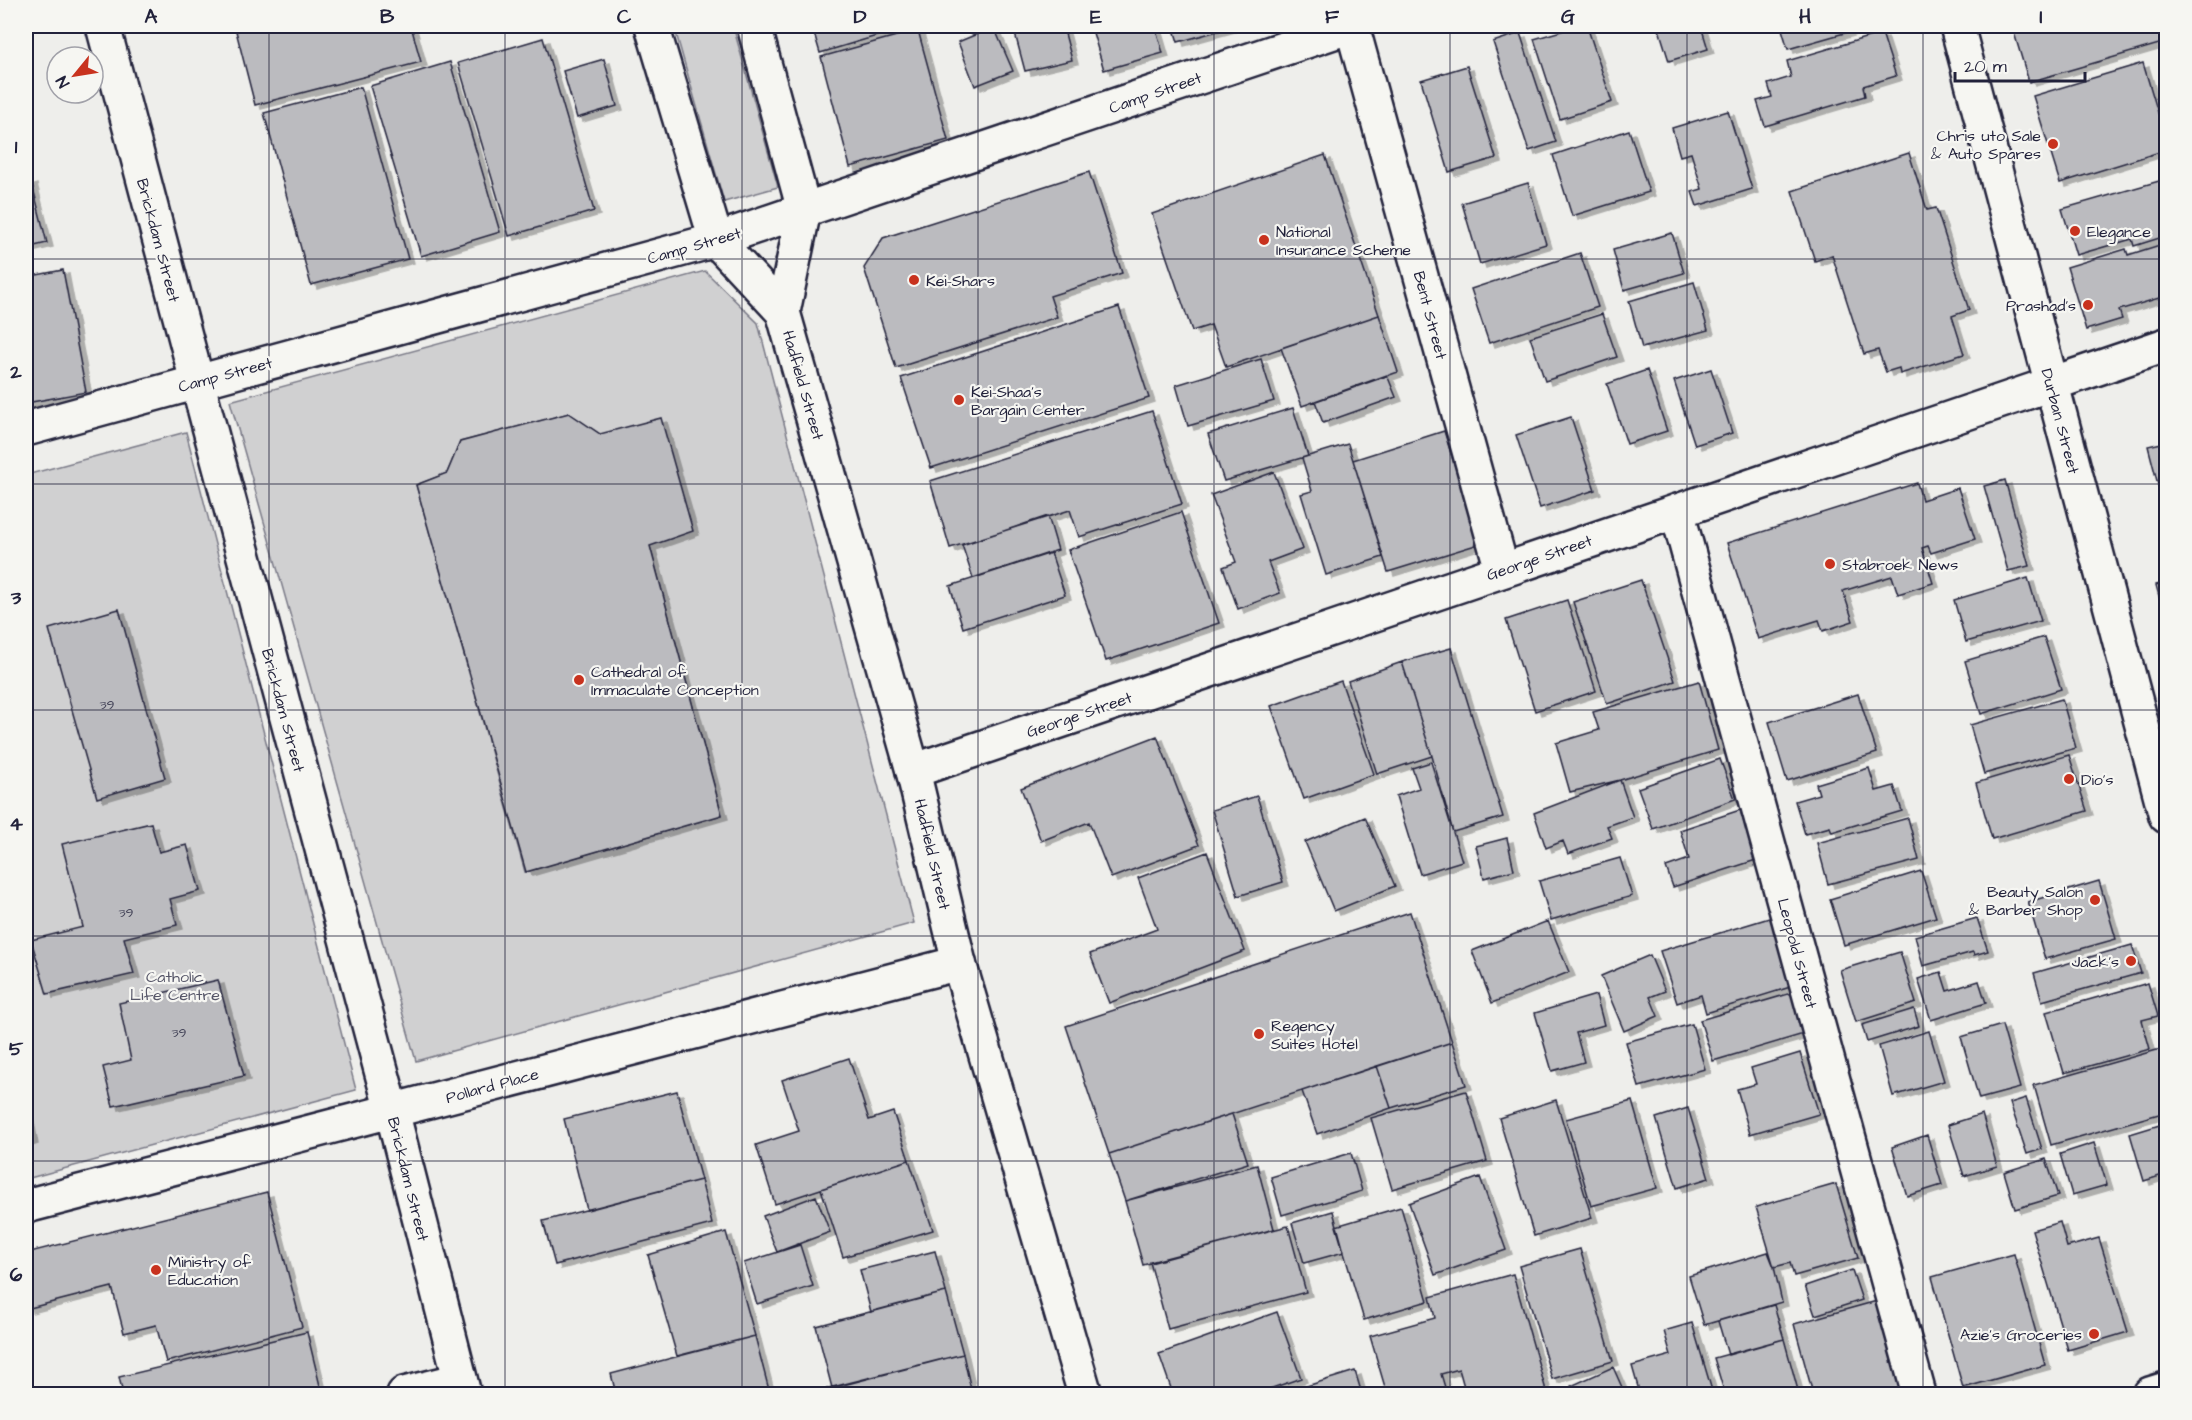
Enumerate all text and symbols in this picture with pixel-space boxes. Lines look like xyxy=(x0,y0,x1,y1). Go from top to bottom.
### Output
text: A xyxy=(145,3,158,31)
text: B xyxy=(380,3,395,31)
text: C xyxy=(617,3,632,31)
text: D xyxy=(854,3,867,31)
text: E xyxy=(1090,3,1102,31)
text: F xyxy=(1325,3,1340,31)
text: G xyxy=(1561,3,1575,31)
text: H xyxy=(1799,3,1811,31)
text: I xyxy=(2039,3,2043,31)
north arrow xyxy=(45,45,105,105)
scale bar xyxy=(1955,45,2086,83)
text: 20 m xyxy=(1964,54,2007,79)
street label: Camp Street xyxy=(1106,67,1205,119)
text: N xyxy=(51,72,75,92)
place label: Chris uto Sale & Auto Spares xyxy=(1931,125,2041,165)
text: 1 xyxy=(15,133,18,161)
marker: Chris uto Sale & Auto Spares xyxy=(2046,137,2060,151)
street label: Brickdam Street xyxy=(131,176,185,305)
place label: National Insurance Scheme xyxy=(1276,221,1411,261)
place label: Elegance xyxy=(2087,221,2151,244)
street label: Camp Street xyxy=(645,222,744,270)
marker: Elegance xyxy=(2068,224,2082,238)
marker: National Insurance Scheme xyxy=(1257,233,1271,247)
street label: Bent Street xyxy=(1408,269,1452,362)
place label: Kei-Shars xyxy=(926,270,995,292)
marker: Kei-Shars xyxy=(907,273,921,287)
place label: Prashad's xyxy=(2006,295,2076,317)
marker: Prashad's xyxy=(2081,298,2095,312)
street label: Hadfield Street xyxy=(777,328,829,443)
street label: Camp Street xyxy=(176,352,275,398)
text: 2 xyxy=(9,358,22,386)
street label: Durban Street xyxy=(2035,366,2085,477)
place label: Kei-Shaa's Bargain Center xyxy=(971,381,1085,422)
marker: Kei-Shaa's Bargain Center xyxy=(952,393,966,407)
street label: George Street xyxy=(1484,529,1596,587)
place label: Stabroek News xyxy=(1842,554,1958,576)
marker: Stabroek News xyxy=(1823,557,1837,571)
text: 3 xyxy=(10,584,22,612)
street label: Brickdam Street xyxy=(256,646,310,775)
place label: Cathedral of Immaculate Conception xyxy=(591,661,759,701)
marker: Cathedral of Immaculate Conception xyxy=(572,673,586,687)
street label: George Street xyxy=(1024,686,1136,744)
house number: 39 xyxy=(99,695,115,715)
place label: Dio's xyxy=(2081,769,2113,791)
marker: Dio's xyxy=(2062,772,2076,786)
street label: Hadfield Street xyxy=(909,797,956,912)
text: 4 xyxy=(9,810,23,838)
place label: Beauty Salon & Barber Shop xyxy=(1969,881,2083,921)
marker: Beauty Salon & Barber Shop xyxy=(2088,893,2102,907)
street label: Leopold Street xyxy=(1772,896,1822,1011)
house number: 39 xyxy=(118,903,134,923)
place label: Jack's xyxy=(2072,951,2119,973)
marker: Jack's xyxy=(2124,954,2138,968)
park label: Catholic Life Centre xyxy=(130,966,220,1006)
place label: Regency Suites Hotel xyxy=(1271,1015,1358,1055)
house number: 39 xyxy=(171,1023,187,1043)
marker: Regency Suites Hotel xyxy=(1252,1027,1266,1041)
text: 5 xyxy=(9,1035,24,1063)
street label: Pollard Place xyxy=(443,1063,542,1109)
street label: Brickdam Street xyxy=(382,1115,434,1244)
place label: Ministry of Education xyxy=(168,1251,252,1291)
text: 6 xyxy=(10,1261,23,1289)
marker: Ministry of Education xyxy=(149,1263,163,1277)
place label: Azie's Groceries xyxy=(1960,1324,2082,1346)
marker: Azie's Groceries xyxy=(2087,1327,2101,1341)

